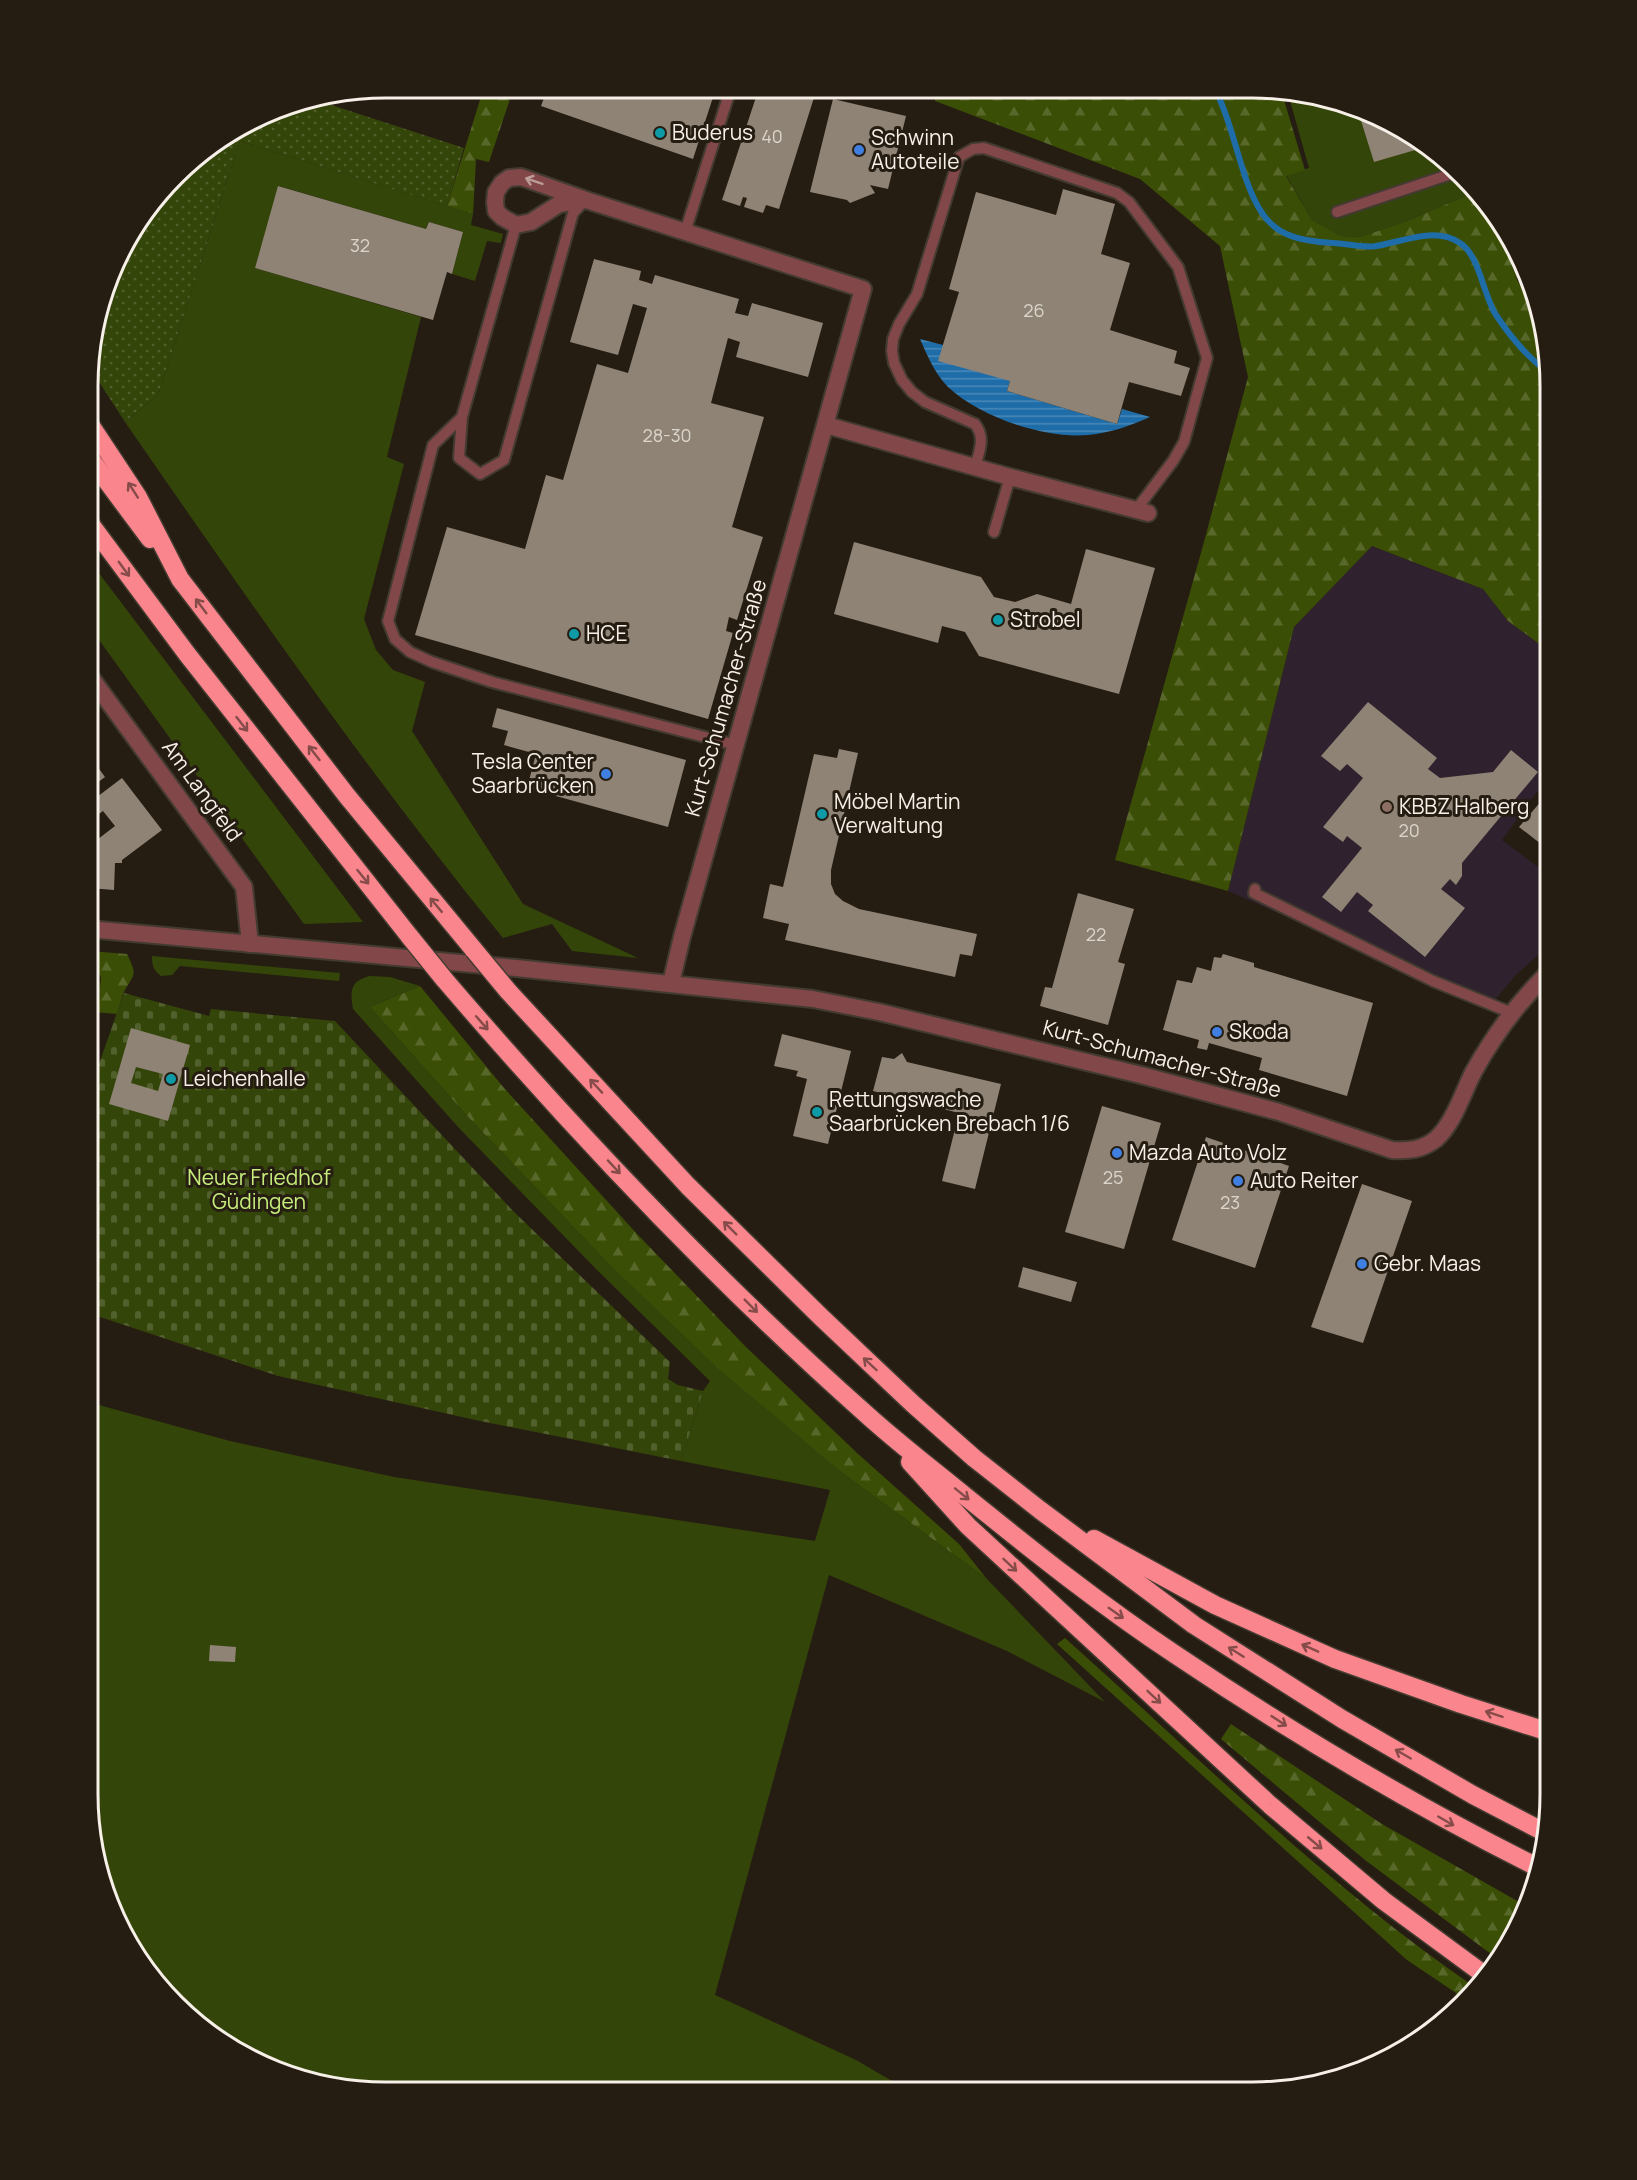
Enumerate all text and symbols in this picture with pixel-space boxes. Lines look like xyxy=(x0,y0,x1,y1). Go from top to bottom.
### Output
place label: Buderus xyxy=(672,118,753,146)
place label: Schwinn Autoteile xyxy=(871,123,960,175)
house number: 40 xyxy=(761,124,783,148)
marker: Buderus xyxy=(653,126,667,140)
marker: Schwinn Autoteile xyxy=(852,143,866,157)
one-way arrow xyxy=(525,175,543,186)
house number: 32 xyxy=(350,233,370,257)
house number: 26 xyxy=(1023,298,1045,322)
house number: 28-30 xyxy=(642,423,692,447)
one-way arrow xyxy=(127,481,140,498)
one-way arrow xyxy=(118,560,130,576)
street label: Kurt-Schumacher-Straße xyxy=(678,576,772,820)
one-way arrow xyxy=(194,598,207,614)
place label: Strobel xyxy=(1010,605,1081,633)
marker: Strobel xyxy=(991,613,1005,627)
place label: HCE xyxy=(586,619,627,647)
marker: HCE xyxy=(567,627,581,641)
one-way arrow xyxy=(235,716,248,732)
street label: Am Langfeld xyxy=(156,734,249,847)
one-way arrow xyxy=(307,746,320,762)
place label: Tesla Center Saarbrücken xyxy=(471,747,594,799)
marker: Tesla Center Saarbrücken xyxy=(599,767,613,781)
place label: Möbel Martin Verwaltung xyxy=(834,787,961,839)
place label: KBBZ Halberg xyxy=(1399,792,1530,820)
marker: KBBZ Halberg xyxy=(1380,800,1394,814)
marker: Möbel Martin Verwaltung xyxy=(815,807,829,821)
house number: 20 xyxy=(1398,818,1420,842)
one-way arrow xyxy=(356,869,369,885)
one-way arrow xyxy=(430,897,443,913)
house number: 22 xyxy=(1086,922,1106,946)
street label: Kurt-Schumacher-Straße xyxy=(1040,1013,1285,1103)
one-way arrow xyxy=(475,1015,489,1030)
place label: Skoda xyxy=(1229,1017,1289,1045)
marker: Skoda xyxy=(1210,1025,1224,1039)
place label: Leichenhalle xyxy=(183,1064,306,1092)
marker: Leichenhalle xyxy=(164,1072,178,1086)
one-way arrow xyxy=(589,1079,603,1094)
place label: Rettungswache Saarbrücken Brebach 1/6 xyxy=(829,1085,1070,1137)
marker: Rettungswache Saarbrücken Brebach 1/6 xyxy=(810,1105,824,1119)
place label: Mazda Auto Volz xyxy=(1129,1138,1287,1166)
marker: Mazda Auto Volz xyxy=(1110,1146,1124,1160)
one-way arrow xyxy=(607,1159,621,1174)
park label: Neuer Friedhof Güdingen xyxy=(187,1163,331,1215)
house number: 25 xyxy=(1103,1165,1123,1189)
place label: Auto Reiter xyxy=(1250,1166,1359,1194)
marker: Auto Reiter xyxy=(1231,1174,1245,1188)
house number: 23 xyxy=(1220,1190,1240,1214)
one-way arrow xyxy=(723,1220,738,1235)
place label: Gebr. Maas xyxy=(1374,1249,1481,1277)
marker: Gebr. Maas xyxy=(1355,1257,1369,1271)
one-way arrow xyxy=(743,1298,758,1313)
one-way arrow xyxy=(863,1356,878,1371)
one-way arrow xyxy=(954,1487,970,1500)
one-way arrow xyxy=(1003,1558,1018,1572)
one-way arrow xyxy=(1108,1607,1124,1619)
one-way arrow xyxy=(1302,1642,1320,1653)
one-way arrow xyxy=(1228,1645,1245,1658)
one-way arrow xyxy=(1146,1690,1161,1705)
one-way arrow xyxy=(1485,1708,1504,1719)
one-way arrow xyxy=(1270,1715,1287,1727)
one-way arrow xyxy=(1394,1748,1412,1759)
one-way arrow xyxy=(1438,1815,1455,1827)
one-way arrow xyxy=(1307,1836,1322,1850)

